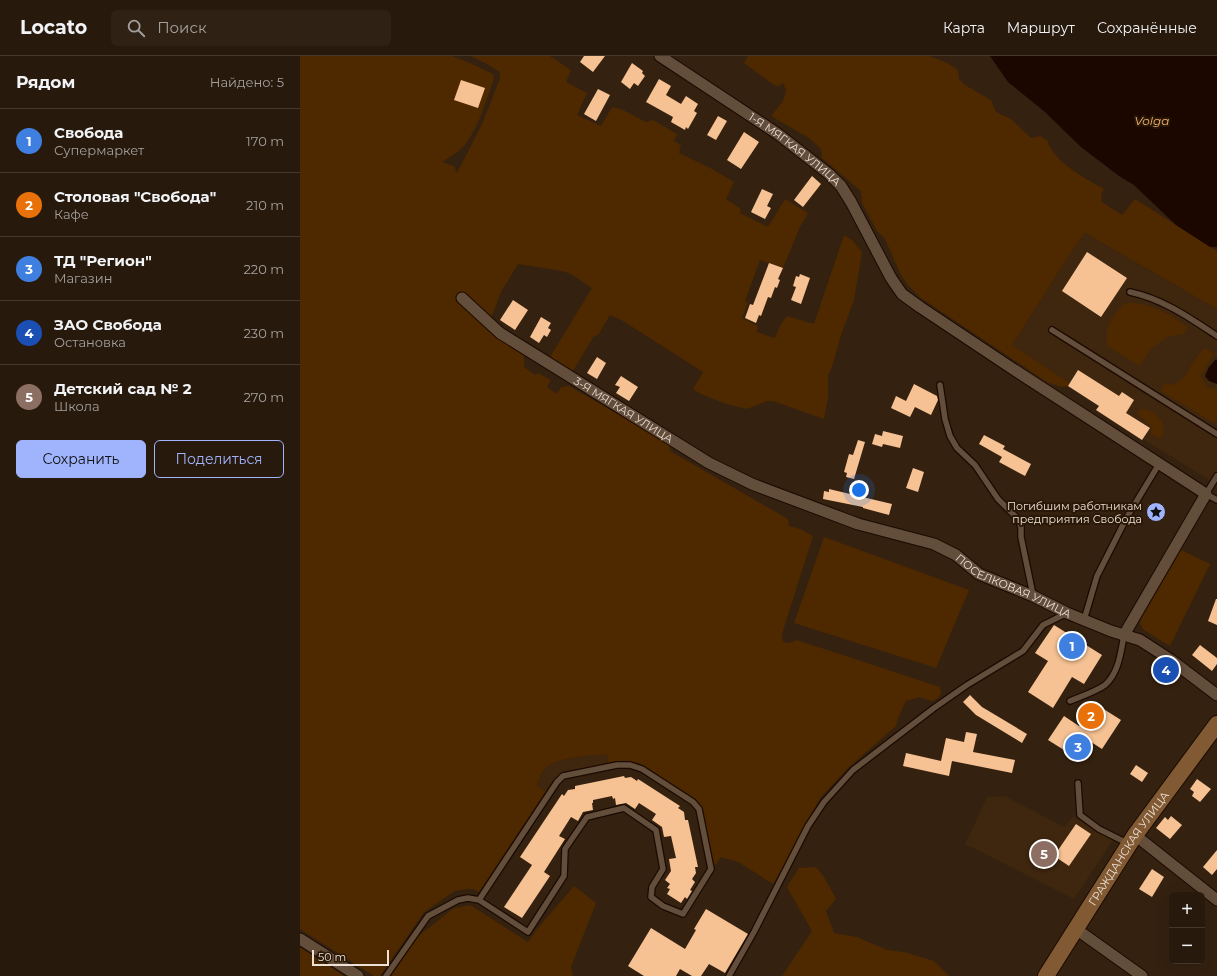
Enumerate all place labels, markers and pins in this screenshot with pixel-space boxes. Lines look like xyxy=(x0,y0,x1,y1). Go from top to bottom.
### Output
place label: Погибшим работникам предприятия Свобода xyxy=(1007,499,1142,526)
place icon: Погибшим работникам предприятия Свобода xyxy=(1145,501,1167,523)
pin: 1 xyxy=(1059,631,1085,661)
pin: 4 xyxy=(1153,655,1179,685)
pin: 2 xyxy=(1078,701,1104,731)
pin: 3 xyxy=(1065,732,1091,762)
pin: 5 xyxy=(1031,839,1057,869)

